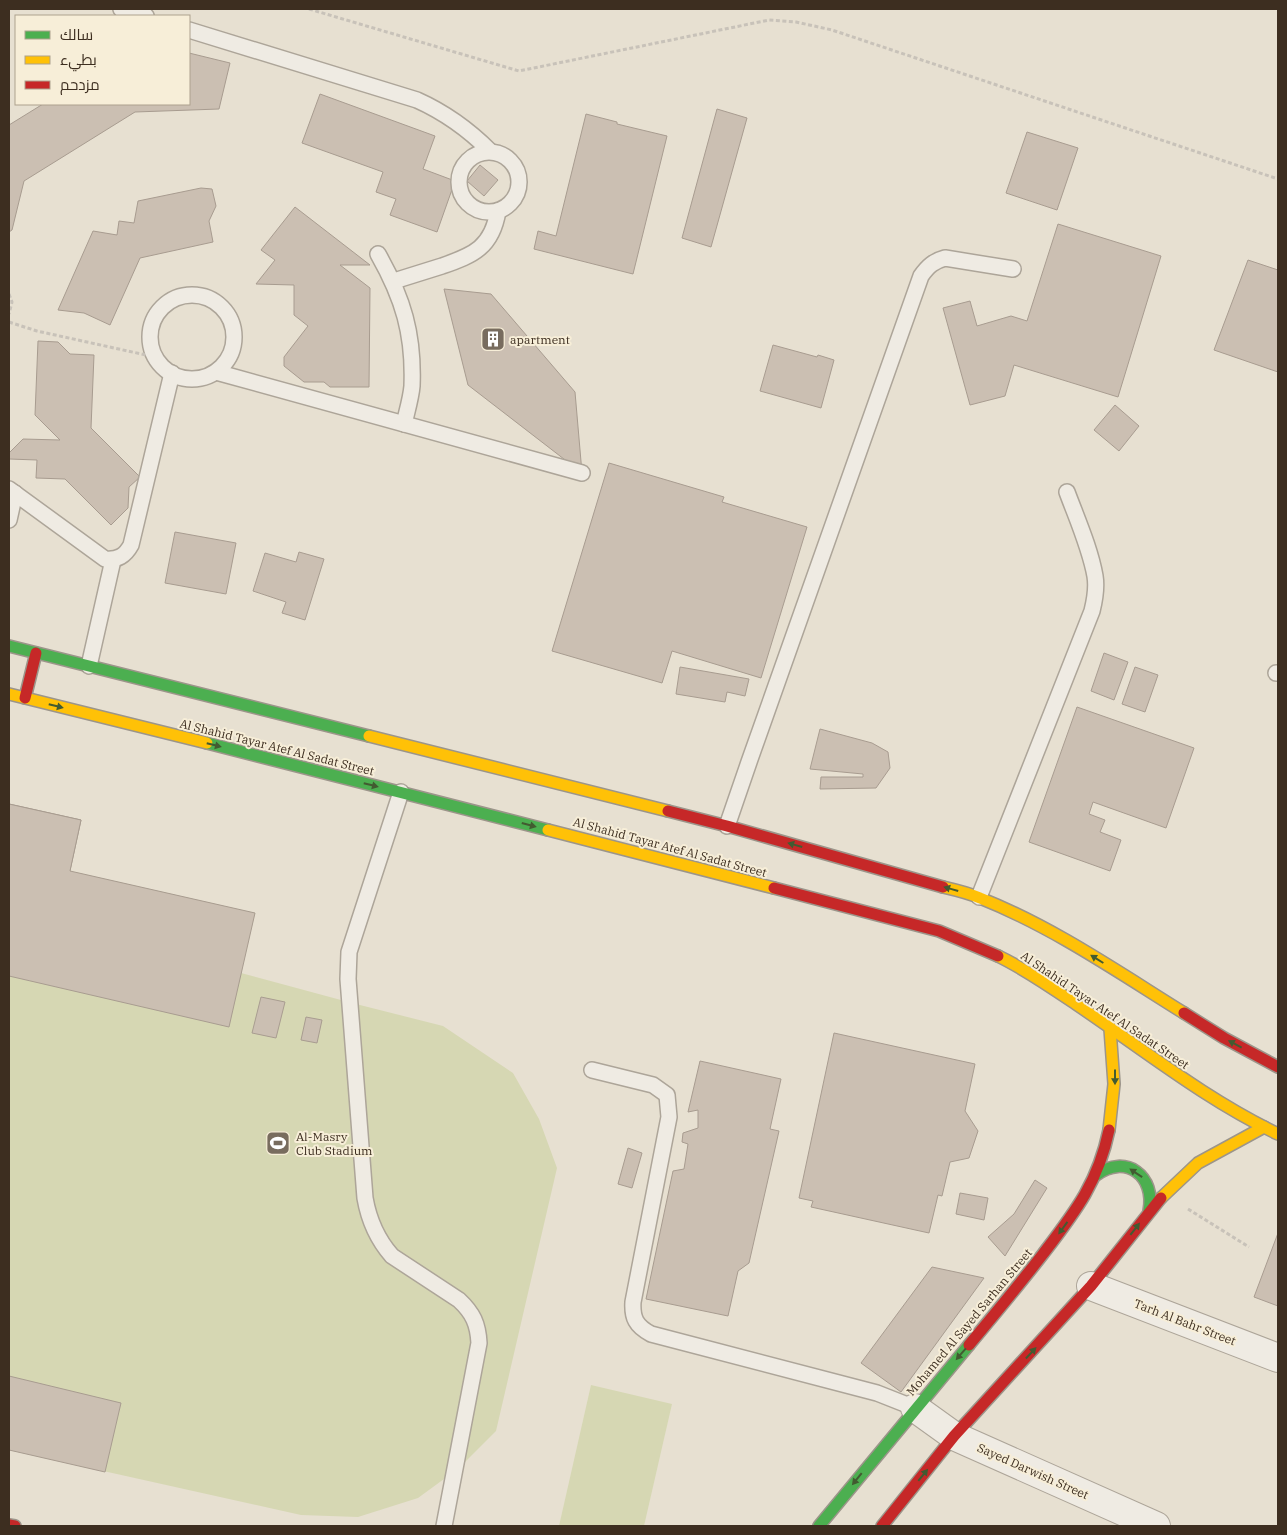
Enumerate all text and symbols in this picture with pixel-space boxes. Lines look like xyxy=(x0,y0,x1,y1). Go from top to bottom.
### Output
legend xyxy=(15,15,190,105)
text: سالك xyxy=(60,25,93,44)
text: بطيء xyxy=(60,50,97,72)
text: مزدحم xyxy=(60,75,100,95)
building icon: apartment xyxy=(480,326,506,352)
place label: apartment xyxy=(510,332,570,347)
one-way arrow xyxy=(48,702,63,710)
street label: Al Shahid Tayar Atef Al Sadat Street xyxy=(178,716,376,778)
one-way arrow xyxy=(206,741,221,749)
one-way arrow xyxy=(364,781,379,789)
street label: Al Shahid Tayar Atef Al Sadat Street xyxy=(572,814,768,880)
one-way arrow xyxy=(521,821,536,829)
one-way arrow xyxy=(787,841,802,849)
one-way arrow xyxy=(944,885,959,893)
street label: Al Shahid Tayar Atef Al Sadat Street xyxy=(1018,948,1192,1072)
one-way arrow xyxy=(1091,954,1104,963)
one-way arrow xyxy=(1229,1040,1242,1049)
one-way arrow xyxy=(1111,1069,1119,1085)
place label: Al-Masry Club Stadium xyxy=(296,1129,373,1158)
sports icon: Al-Masry Club Stadium xyxy=(265,1130,291,1156)
one-way arrow xyxy=(1129,1168,1143,1177)
one-way arrow xyxy=(1058,1221,1068,1235)
one-way arrow xyxy=(1130,1222,1141,1235)
street label: Mohamed Al Sayed Sarhan Street xyxy=(903,1245,1035,1399)
street label: Tarh Al Bahr Street xyxy=(1132,1296,1238,1348)
one-way arrow xyxy=(1025,1346,1036,1359)
one-way arrow xyxy=(955,1348,967,1360)
street label: Sayed Darwish Street xyxy=(975,1440,1091,1502)
one-way arrow xyxy=(918,1468,929,1481)
one-way arrow xyxy=(852,1473,863,1485)

